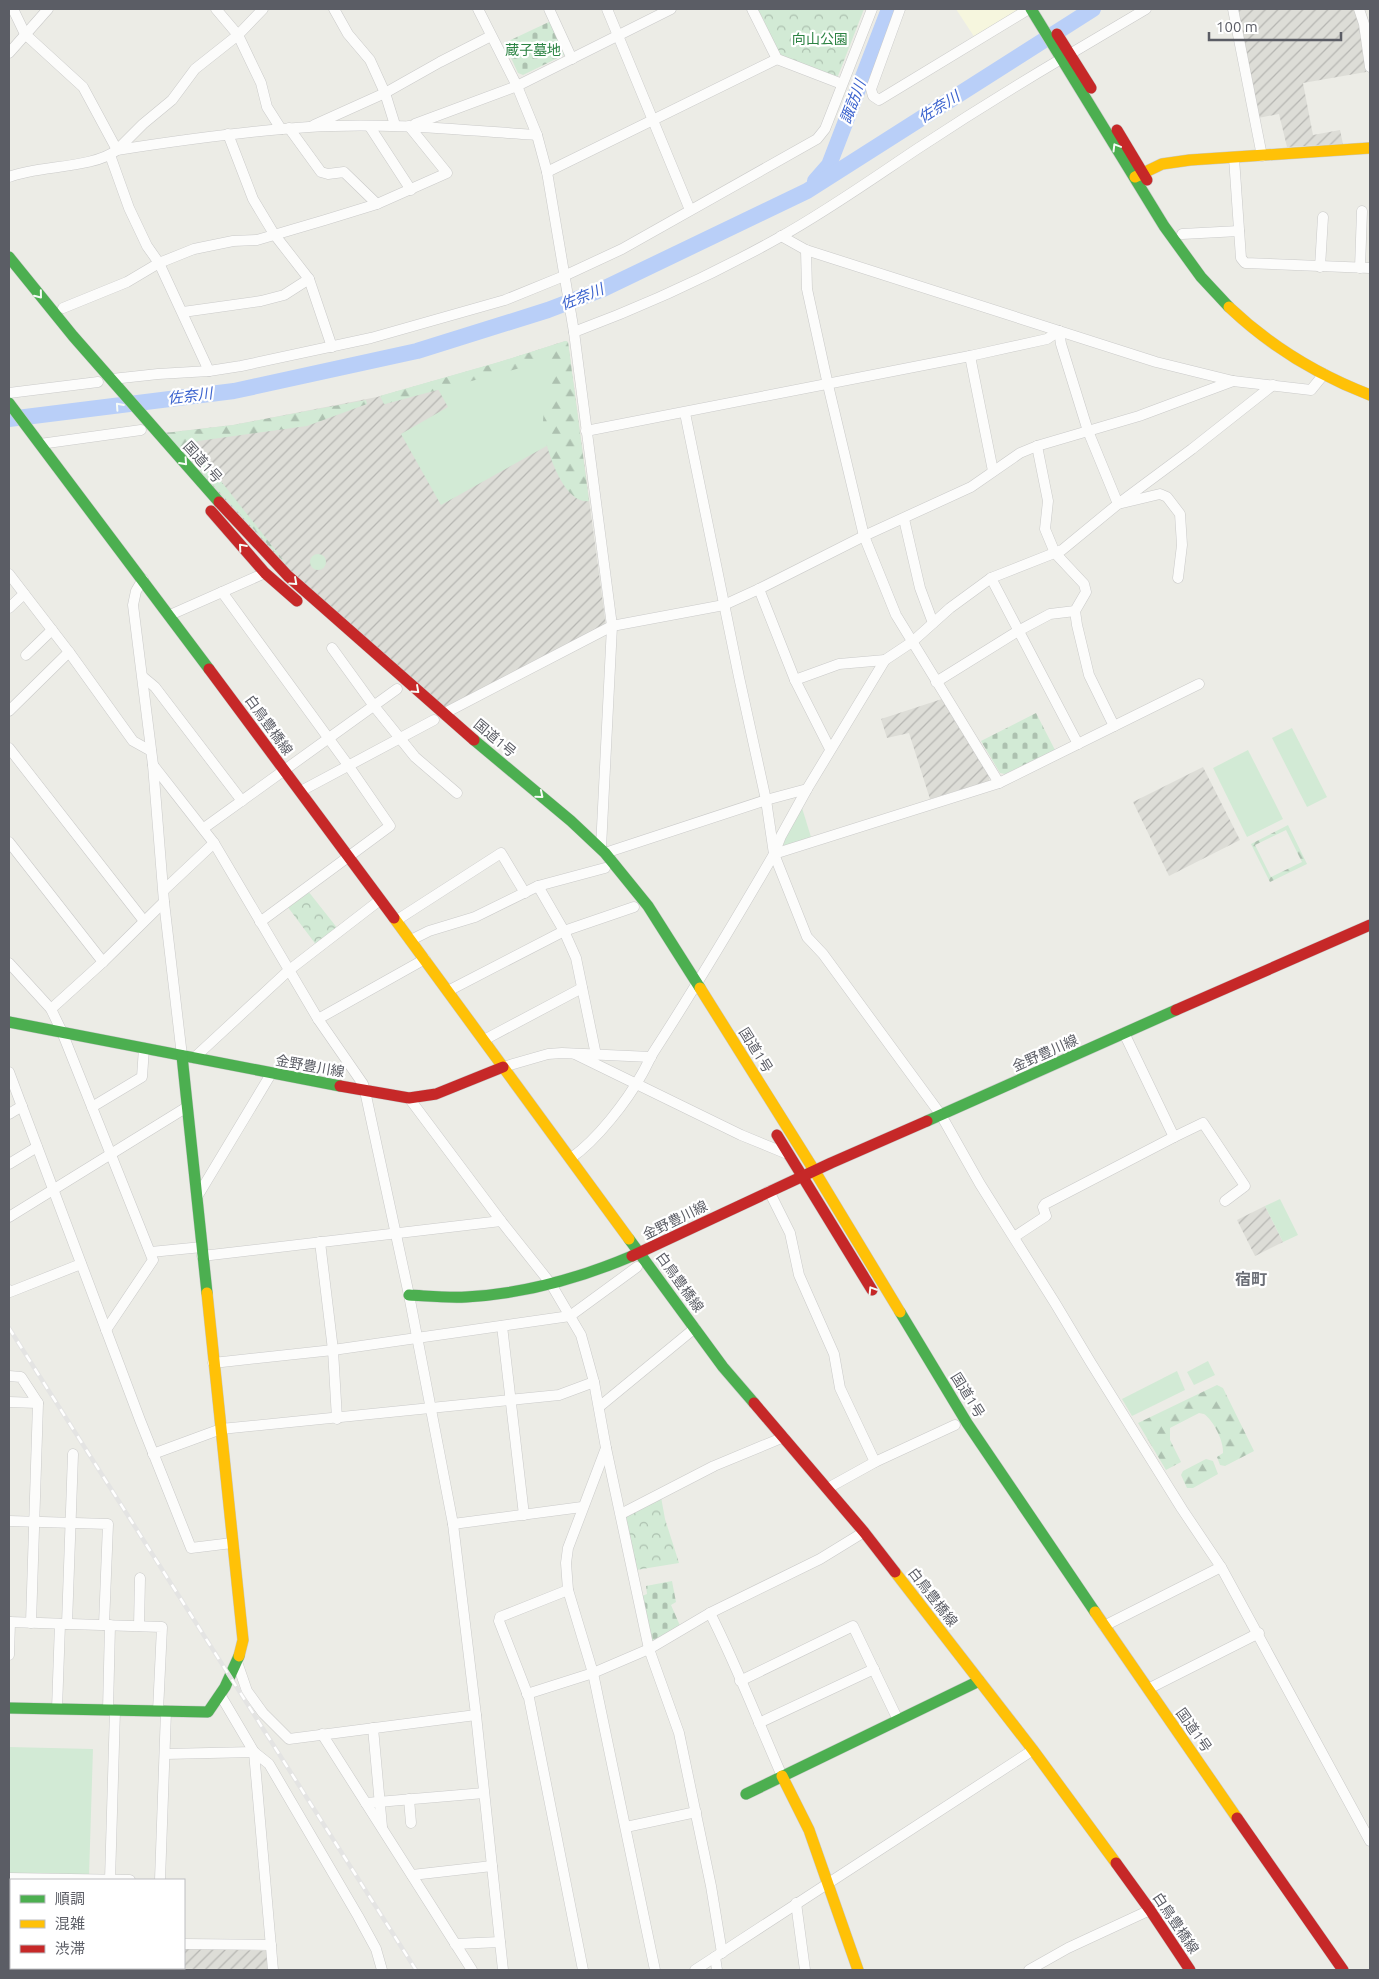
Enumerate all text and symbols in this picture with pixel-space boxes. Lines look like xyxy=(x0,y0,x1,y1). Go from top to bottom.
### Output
scale bar xyxy=(1209,10,1342,42)
text: 100 m xyxy=(1216,18,1258,35)
park label: 向山公園 xyxy=(792,31,848,47)
park label: 蔵子墓地 xyxy=(505,42,561,58)
water label: 諏訪川 xyxy=(837,76,869,126)
water label: 佐奈川 xyxy=(915,86,964,126)
one-way arrow xyxy=(1113,144,1123,153)
water label: 佐奈川 xyxy=(558,279,608,313)
one-way arrow xyxy=(34,289,42,298)
water label: 佐奈川 xyxy=(167,384,215,407)
one-way arrow xyxy=(116,402,125,411)
street label: 国道1号 xyxy=(180,438,226,486)
one-way arrow xyxy=(178,457,187,466)
one-way arrow xyxy=(239,544,248,553)
one-way arrow xyxy=(289,576,298,585)
one-way arrow xyxy=(410,684,419,693)
street label: 白鳥豊橋線 xyxy=(242,692,296,758)
street label: 国道1号 xyxy=(471,716,519,760)
one-way arrow xyxy=(534,789,543,798)
street label: 国道1号 xyxy=(736,1025,776,1075)
street label: 金野豊川線 xyxy=(1010,1031,1080,1075)
street label: 金野豊川線 xyxy=(274,1052,346,1080)
street label: 金野豊川線 xyxy=(640,1197,710,1243)
street label: 白鳥豊橋線 xyxy=(653,1249,707,1315)
district label: 宿町 xyxy=(1235,1270,1267,1288)
one-way arrow xyxy=(868,1287,878,1296)
street label: 国道1号 xyxy=(948,1370,988,1420)
street label: 白鳥豊橋線 xyxy=(905,1564,961,1630)
street label: 国道1号 xyxy=(1173,1705,1215,1755)
legend xyxy=(10,1879,185,1969)
text: 順調 xyxy=(55,1890,85,1907)
street label: 白鳥豊橋線 xyxy=(1150,1890,1202,1956)
text: 混雑 xyxy=(55,1915,85,1932)
text: 渋滞 xyxy=(55,1940,85,1957)

